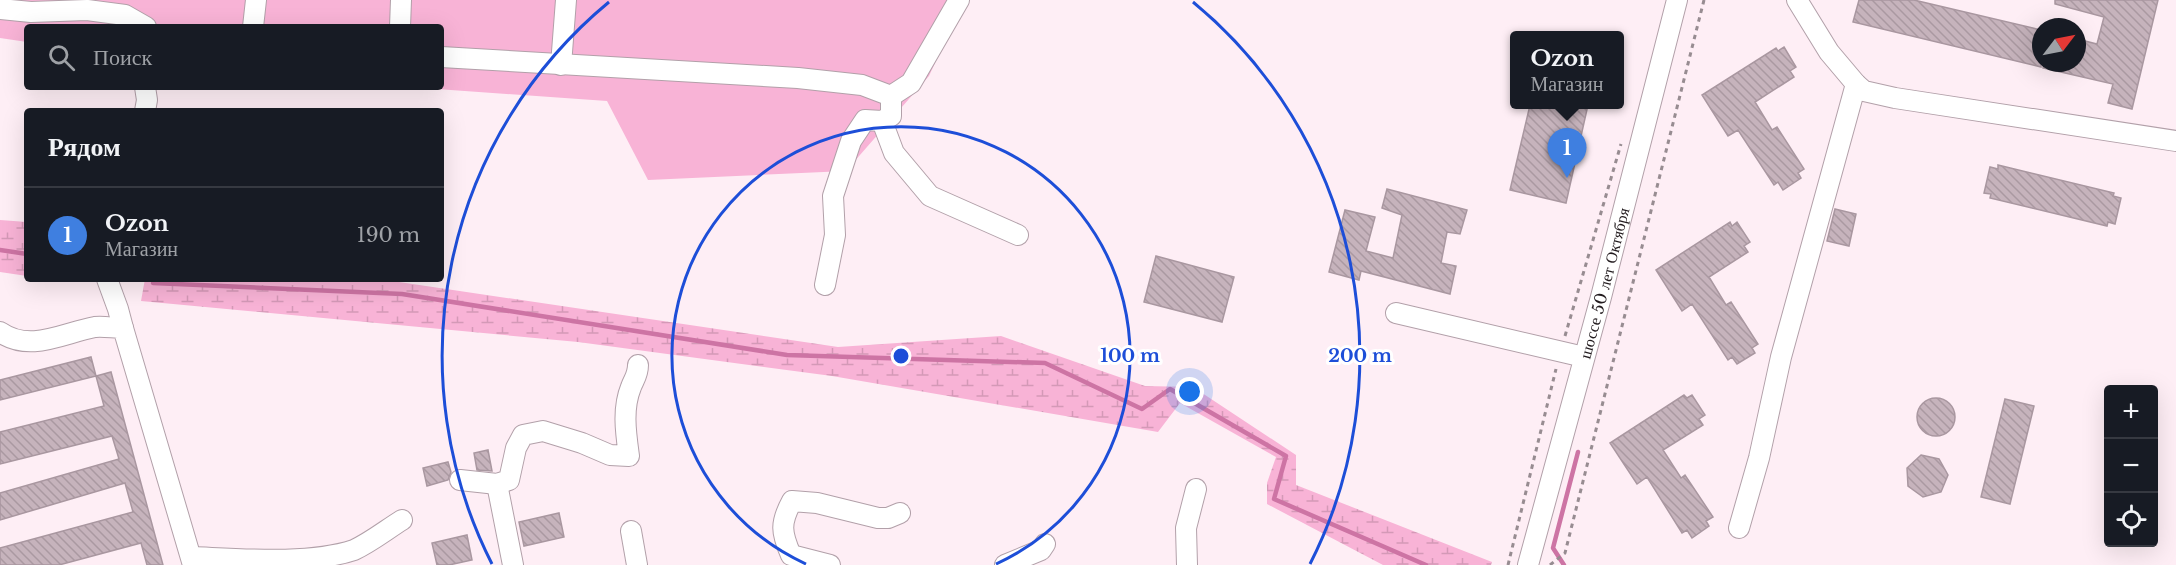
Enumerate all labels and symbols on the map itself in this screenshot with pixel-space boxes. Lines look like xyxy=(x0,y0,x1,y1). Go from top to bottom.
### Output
north arrow xyxy=(2032,18,2086,72)
pin: 1 xyxy=(1548,128,1586,178)
street label: шоссе 50 лет Октября xyxy=(1575,205,1634,361)
text: 100 m xyxy=(1100,345,1160,367)
text: 200 m xyxy=(1328,345,1392,367)
centre of rings xyxy=(891,346,911,366)
your location xyxy=(1175,377,1204,406)

